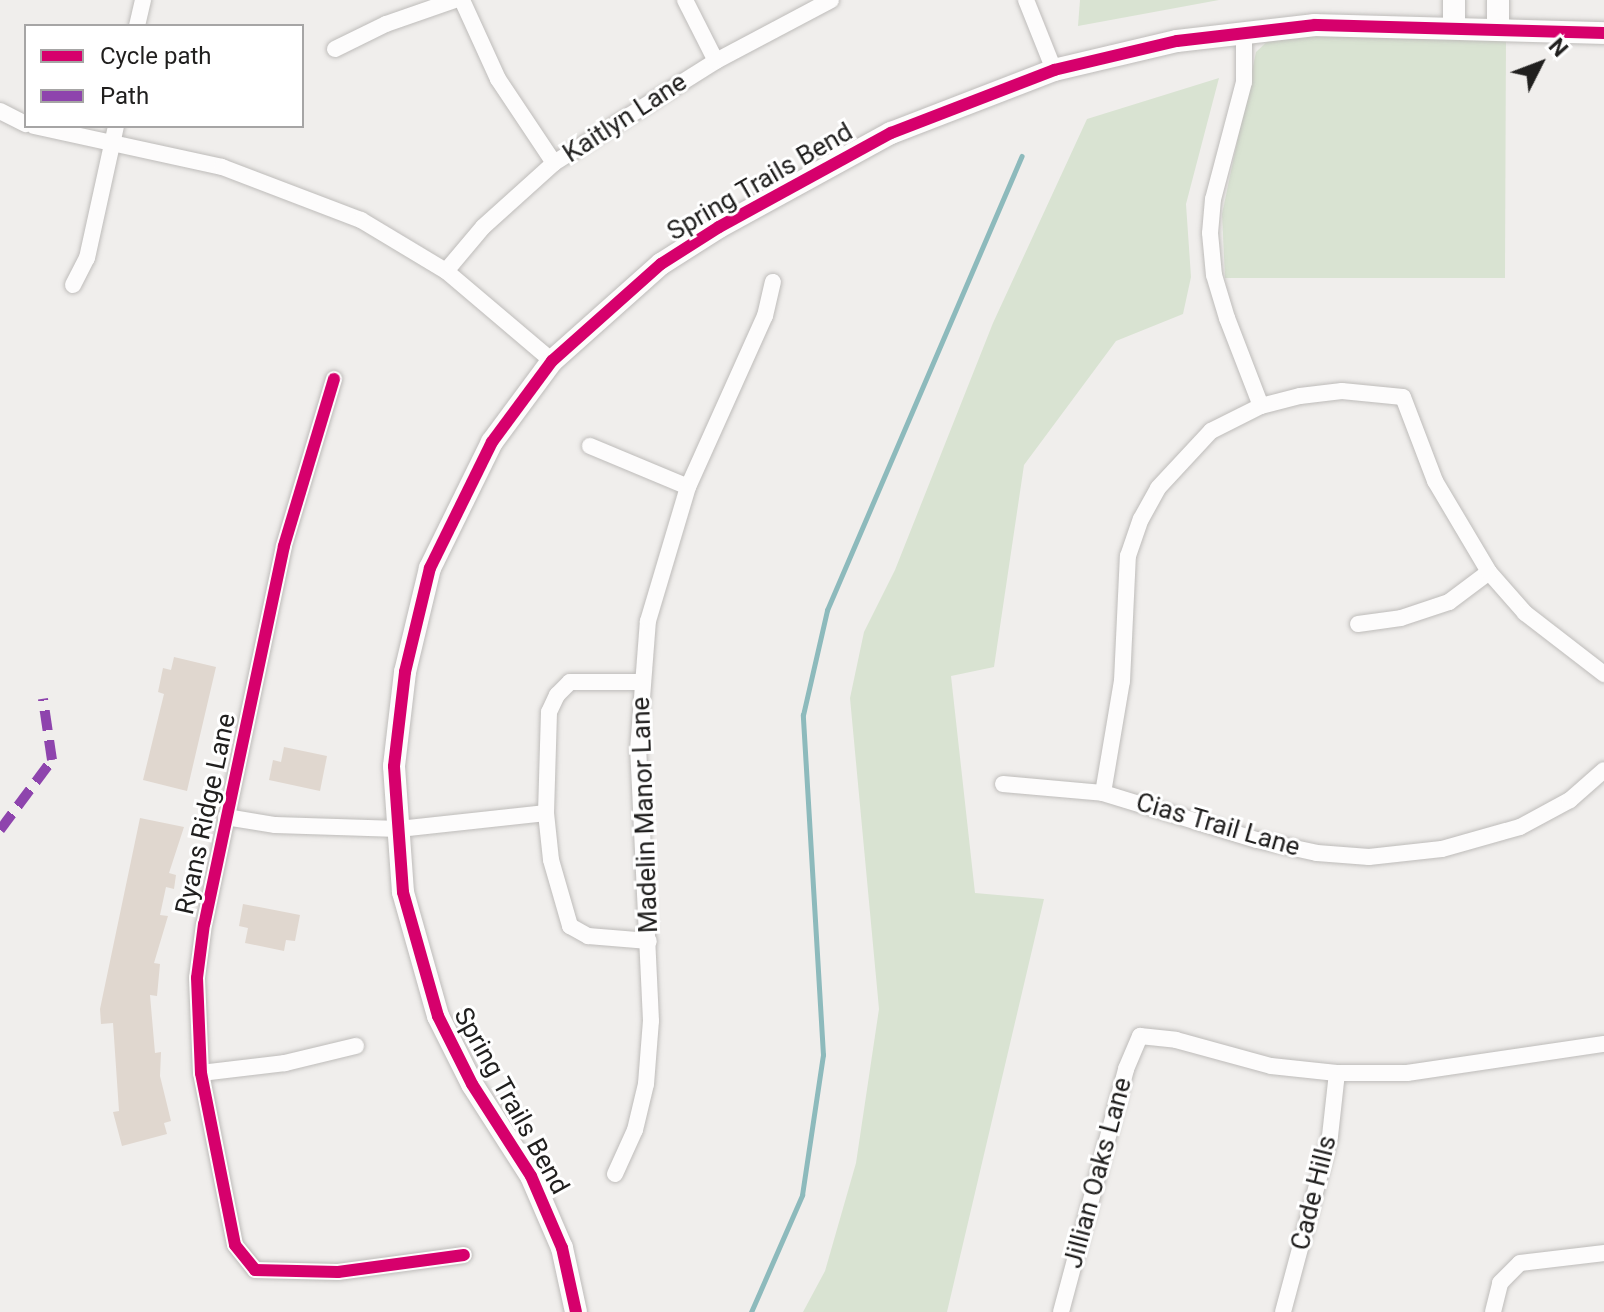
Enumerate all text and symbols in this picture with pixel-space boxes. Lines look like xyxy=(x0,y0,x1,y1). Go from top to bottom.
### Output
legend xyxy=(24,24,304,128)
north arrow xyxy=(1500,24,1580,104)
text: N xyxy=(1544,33,1573,62)
text: Cycle path xyxy=(100,42,212,70)
street label: Kaitlyn Lane xyxy=(557,67,693,169)
text: Path xyxy=(100,82,149,110)
street label: Spring Trails Bend xyxy=(662,116,858,248)
street label: Madelin Manor Lane xyxy=(625,696,665,934)
street label: Ryans Ridge Lane xyxy=(169,711,243,917)
street label: Cias Trail Lane xyxy=(1132,787,1304,863)
street label: Spring Trails Bend xyxy=(447,1002,575,1200)
street label: Jillian Oaks Lane xyxy=(1058,1074,1138,1272)
street label: Cade Hills xyxy=(1285,1133,1343,1253)

